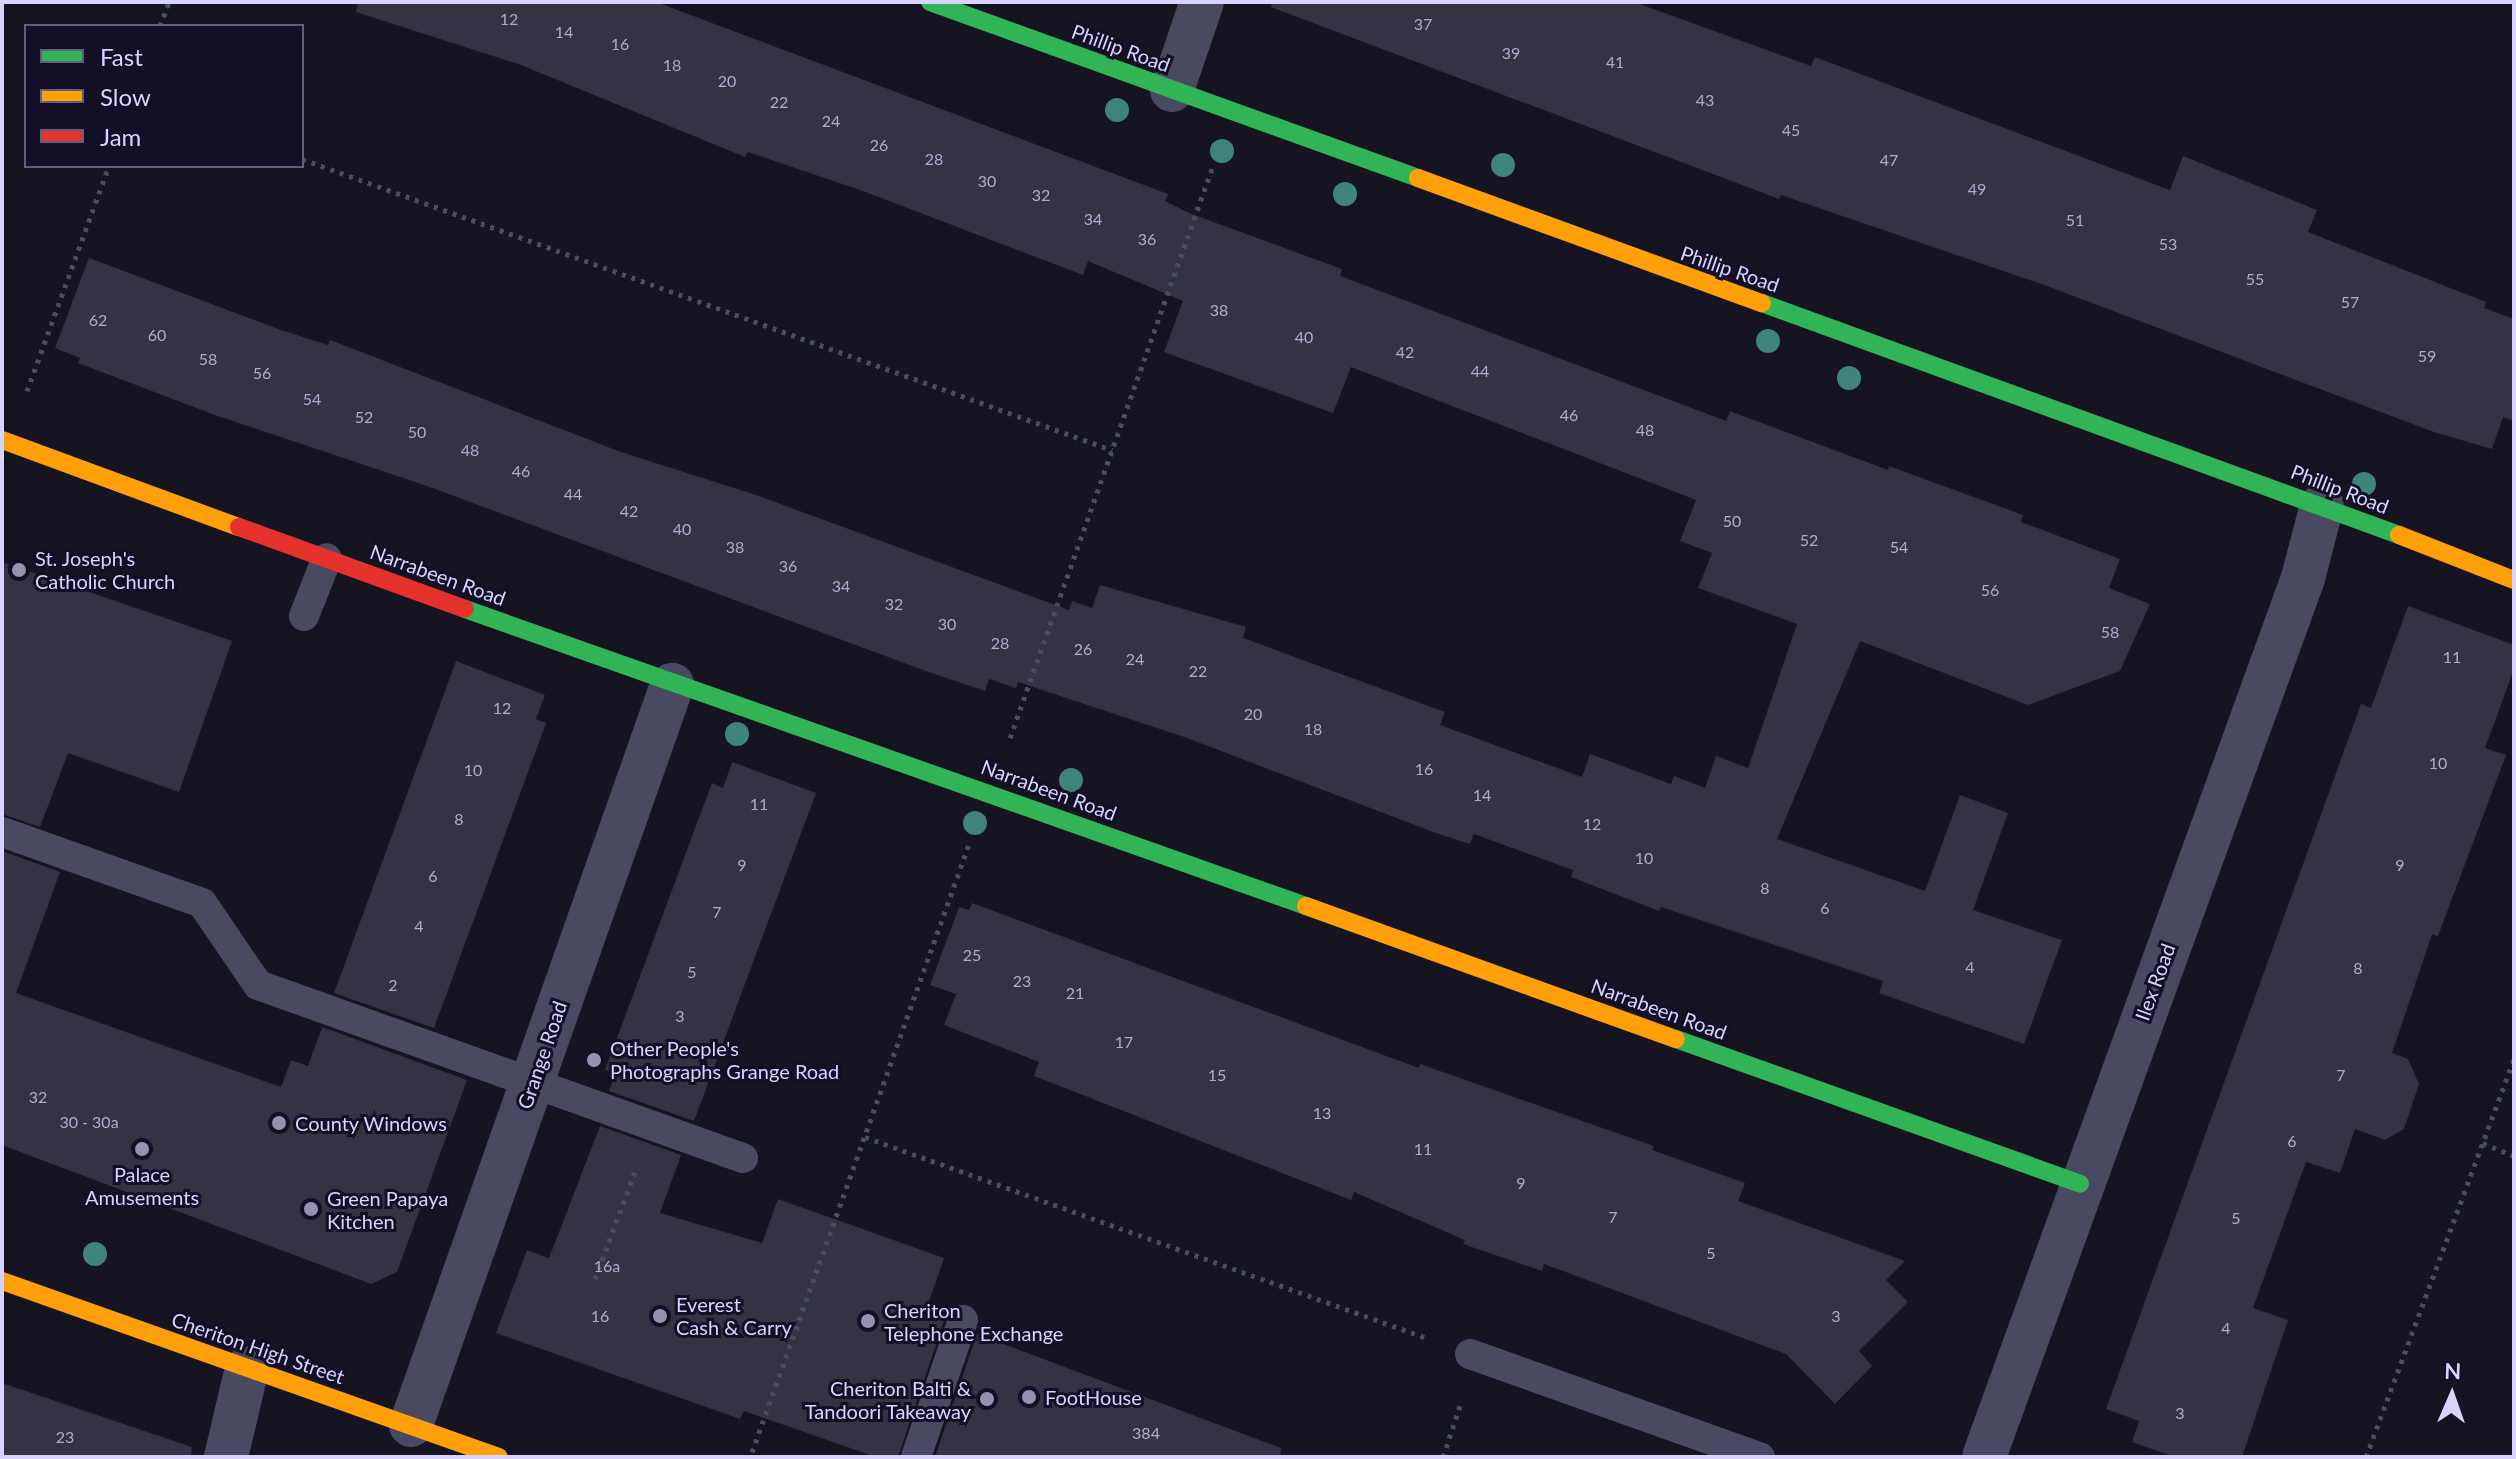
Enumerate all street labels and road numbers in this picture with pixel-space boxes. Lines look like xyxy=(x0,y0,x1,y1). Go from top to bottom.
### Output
street label: Phillip Road xyxy=(1069,19,1173,77)
street label: Phillip Road xyxy=(1677,241,1783,297)
street label: Phillip Road xyxy=(2288,459,2392,519)
street label: Narrabeen Road xyxy=(367,539,509,611)
street label: Narrabeen Road xyxy=(978,754,1120,826)
street label: Ilex Road xyxy=(2130,940,2180,1024)
street label: Narrabeen Road xyxy=(1588,973,1730,1045)
street label: Grange Road xyxy=(512,998,572,1112)
street label: Cheriton High Street xyxy=(168,1307,348,1389)

